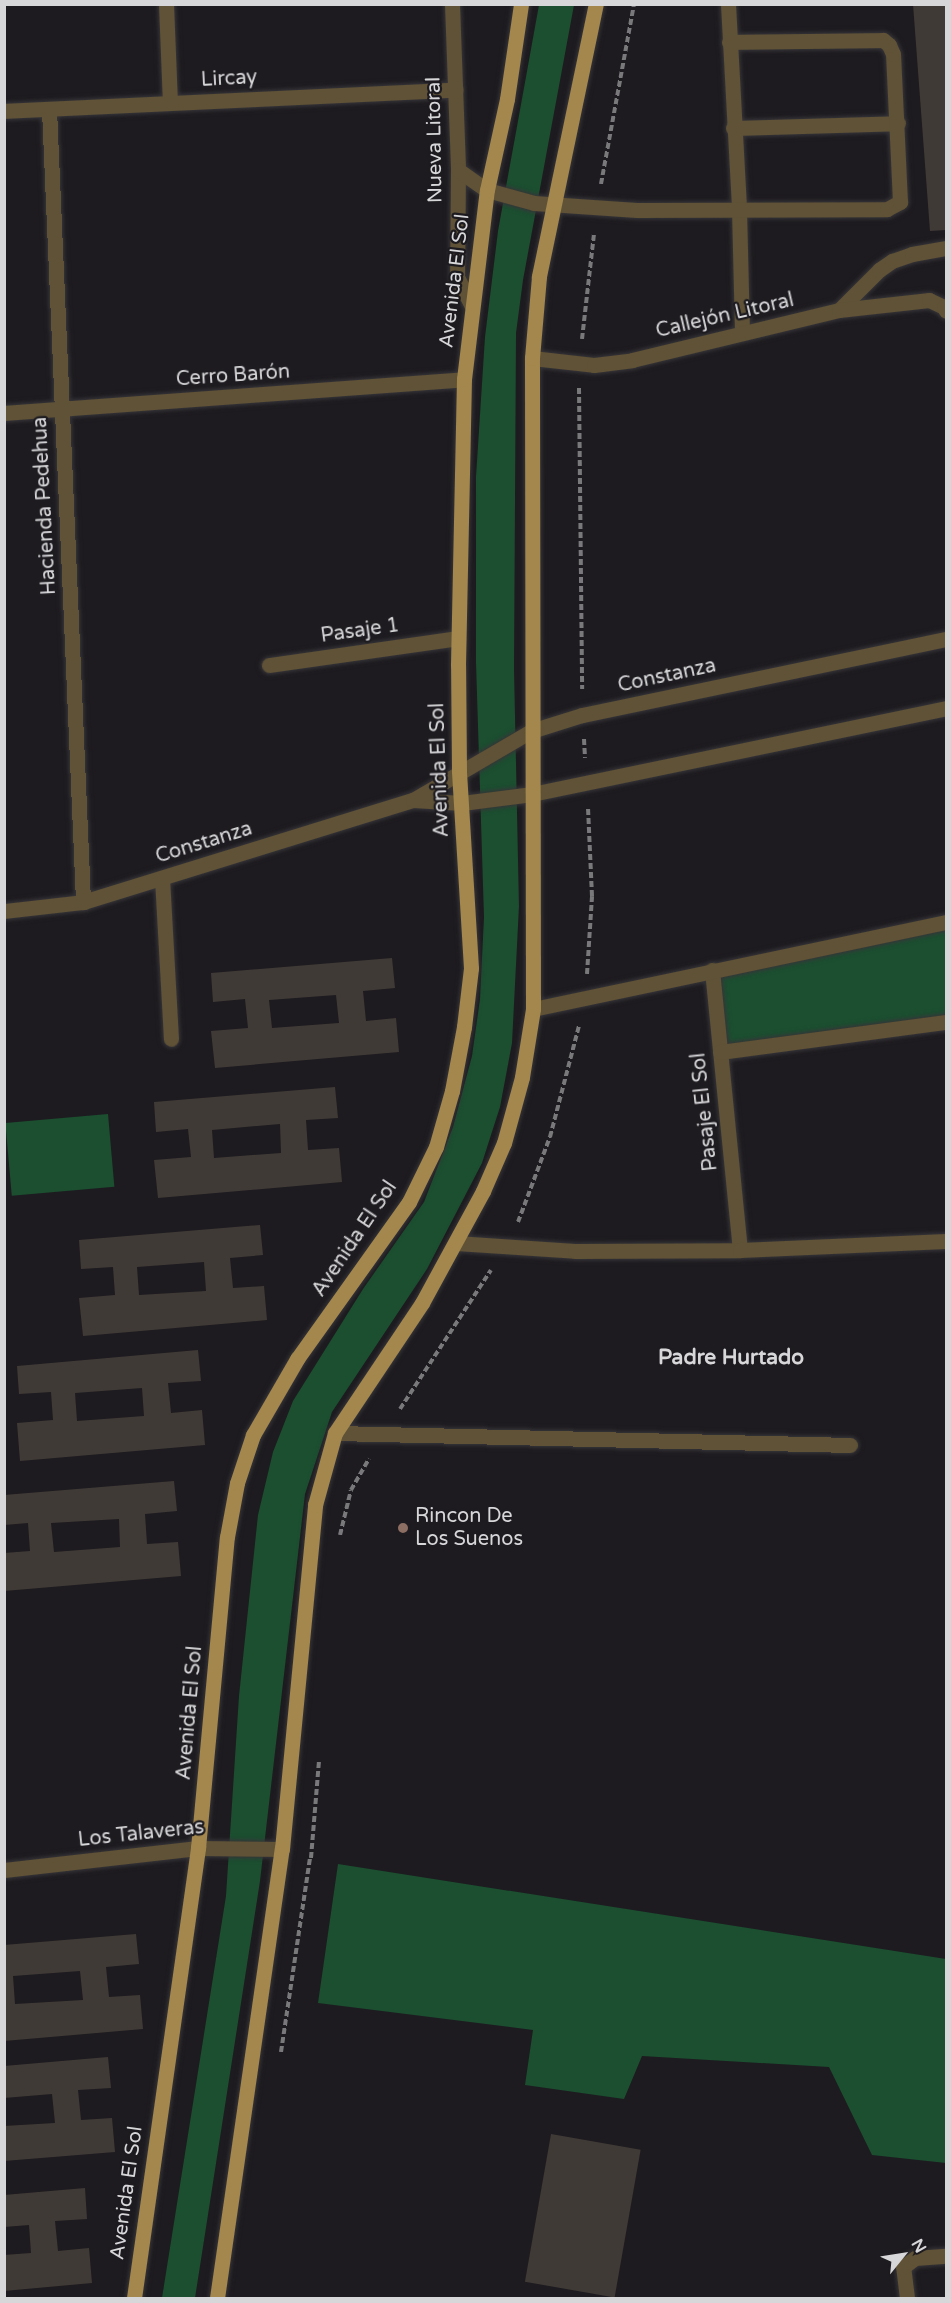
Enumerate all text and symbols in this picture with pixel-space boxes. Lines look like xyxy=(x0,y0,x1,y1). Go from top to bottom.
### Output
street label: Lircay xyxy=(200,66,258,92)
street label: Nueva Litoral xyxy=(422,77,448,203)
street label: Avenida El Sol xyxy=(435,213,475,349)
street label: Callejón Litoral xyxy=(654,288,796,344)
street label: Cerro Barón xyxy=(175,360,291,392)
street label: Hacienda Pedehua xyxy=(28,416,62,596)
street label: Pasaje 1 xyxy=(319,614,401,648)
street label: Constanza xyxy=(616,654,718,698)
street label: Avenida El Sol xyxy=(426,702,454,838)
street label: Constanza xyxy=(153,817,255,869)
street label: Pasaje El Sol xyxy=(687,1052,723,1172)
street label: Avenida El Sol xyxy=(307,1176,403,1302)
district label: Padre Hurtado xyxy=(658,1345,804,1371)
place label: Rincon De Los Suenos xyxy=(415,1504,523,1551)
marker: Rincon De Los Suenos xyxy=(396,1521,410,1535)
street label: Avenida El Sol xyxy=(172,1645,208,1781)
street label: Los Talaveras xyxy=(77,1815,205,1853)
street label: Avenida El Sol xyxy=(106,2125,148,2261)
north arrow xyxy=(873,2225,933,2285)
text: N xyxy=(907,2235,930,2257)

